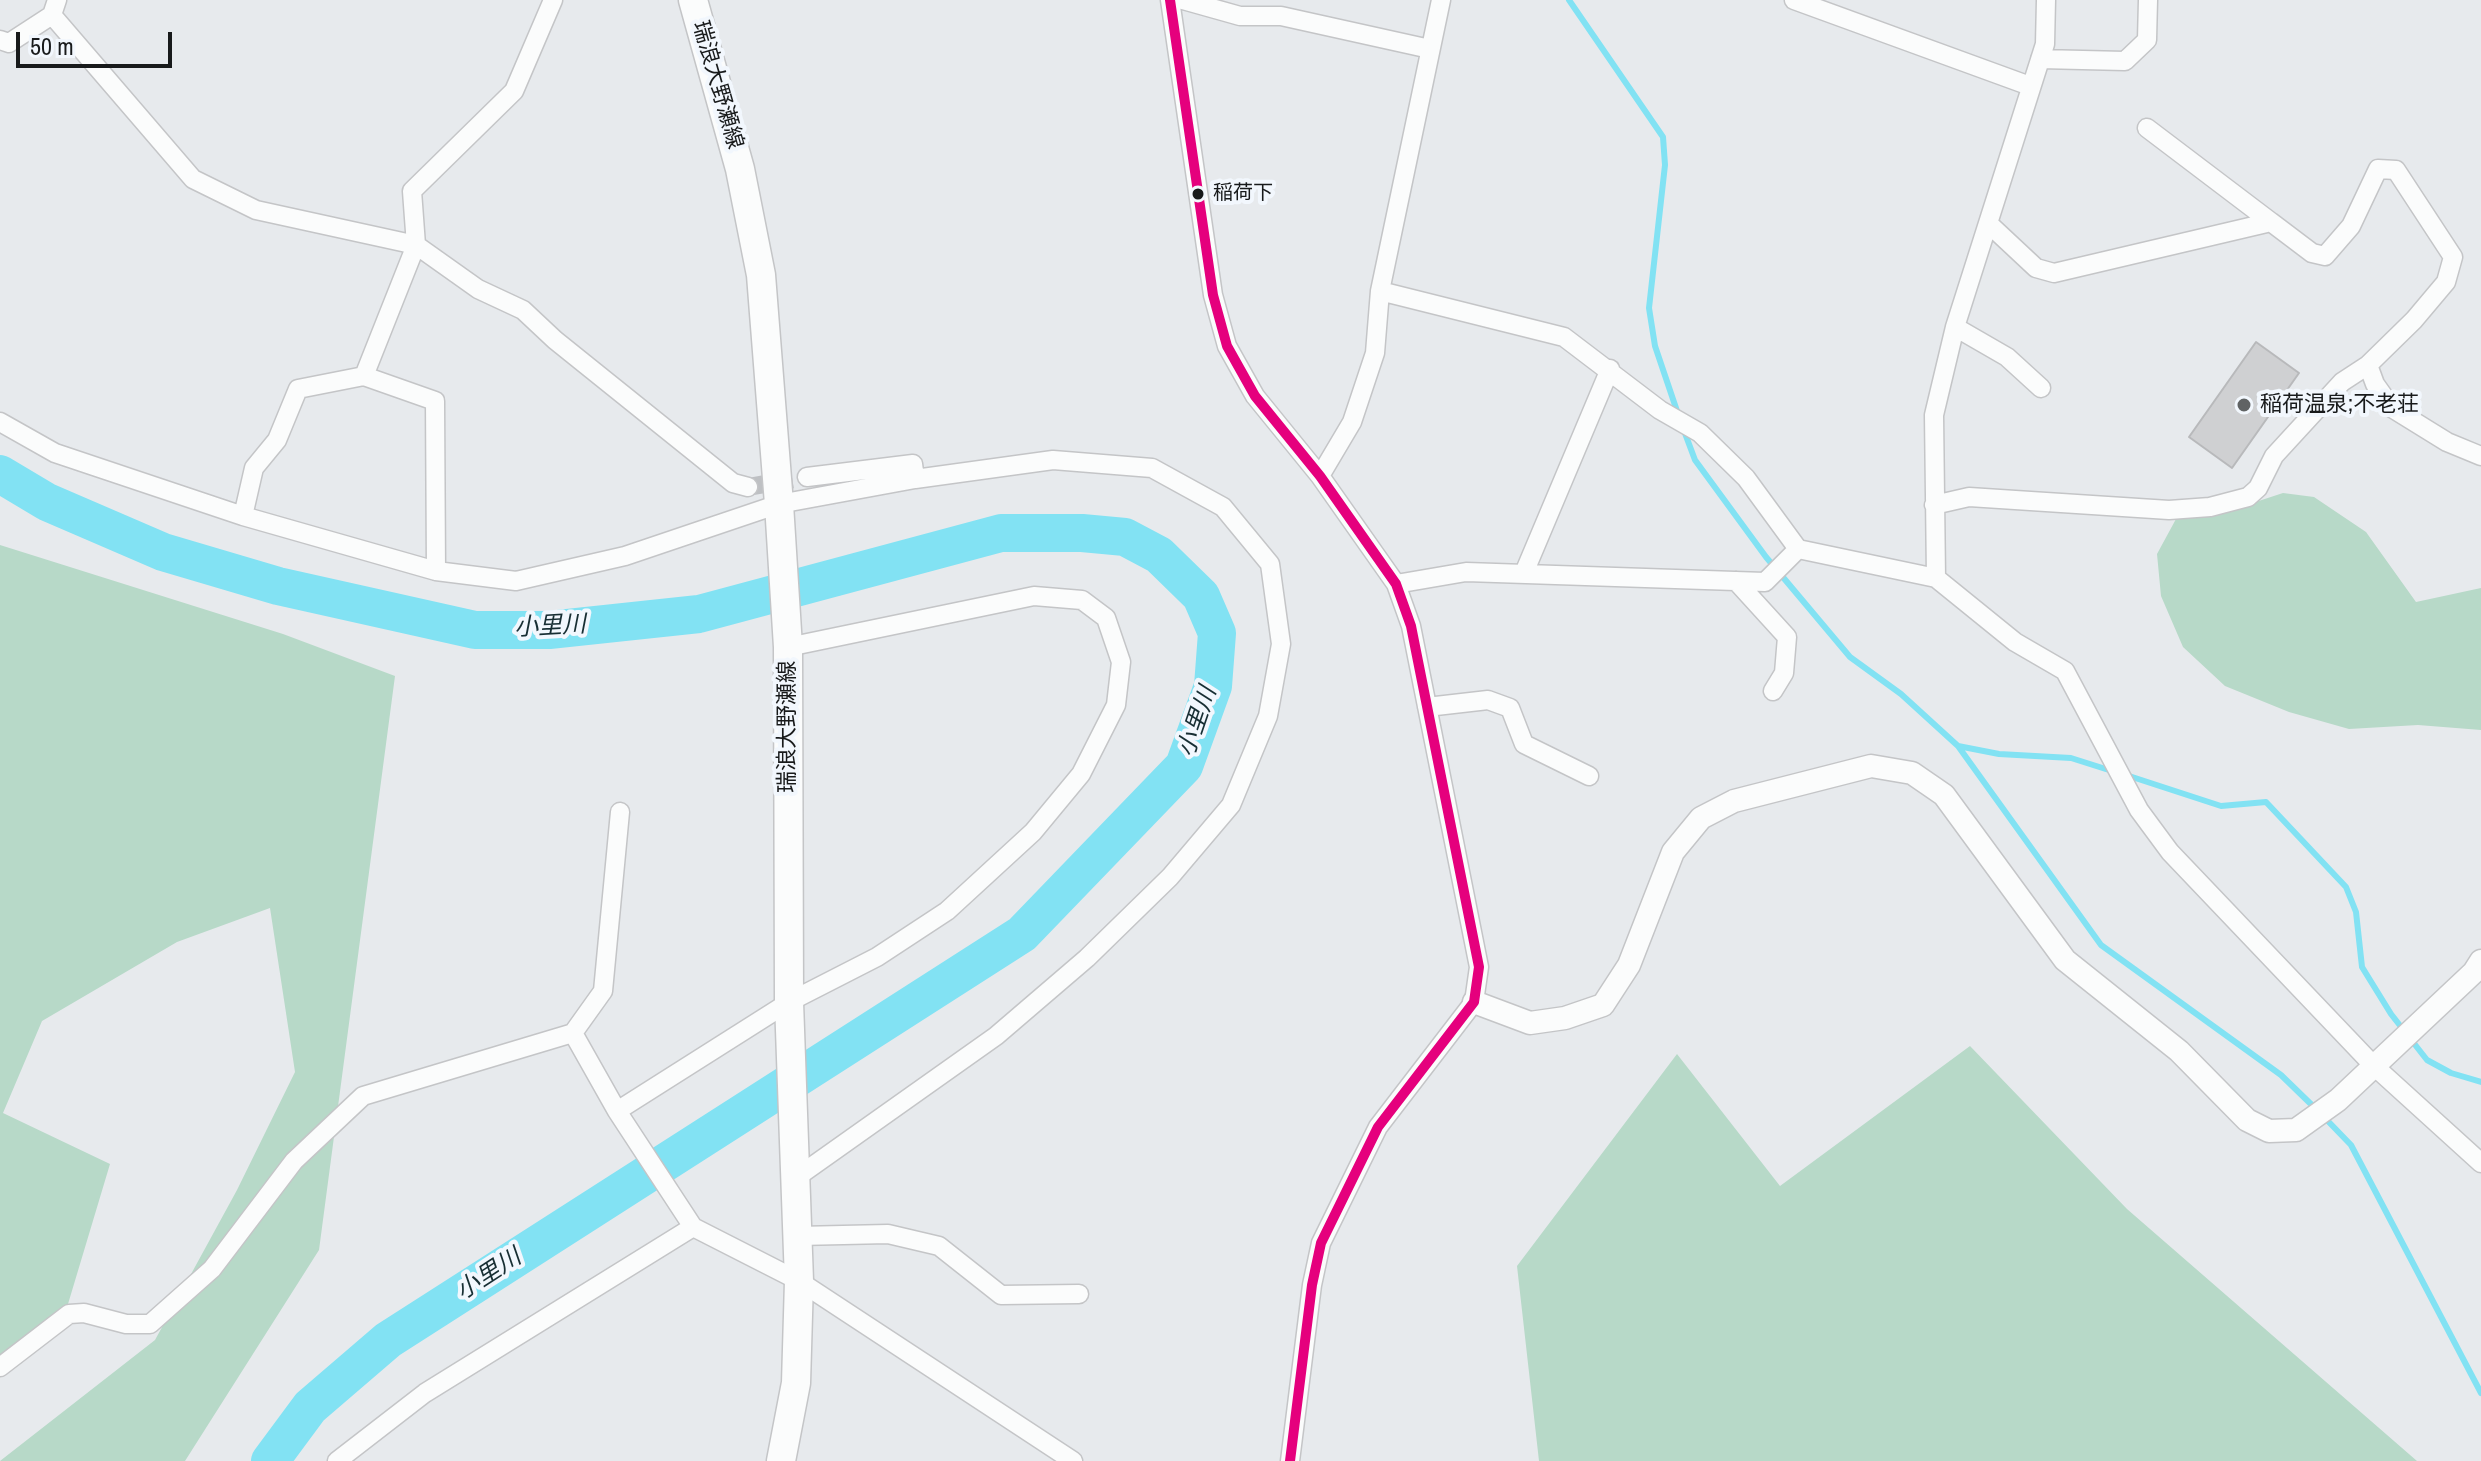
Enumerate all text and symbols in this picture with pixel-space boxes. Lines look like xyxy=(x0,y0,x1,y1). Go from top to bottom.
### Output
scale bar xyxy=(20,16,176,66)
street label: 瑞浪大野瀬線 xyxy=(686,18,748,152)
text: 50 m xyxy=(30,30,74,62)
place label: 稲荷下 xyxy=(1213,182,1273,206)
marker: 稲荷下 xyxy=(1190,186,1206,202)
place label: 稲荷温泉;不老荘 xyxy=(2260,392,2419,418)
marker: 稲荷温泉;不老荘 xyxy=(2235,396,2253,414)
water label: 小里川 xyxy=(513,611,587,643)
street label: 瑞浪大野瀬線 xyxy=(775,661,801,793)
water label: 小里川 xyxy=(1173,683,1223,761)
water label: 小里川 xyxy=(451,1243,527,1307)

